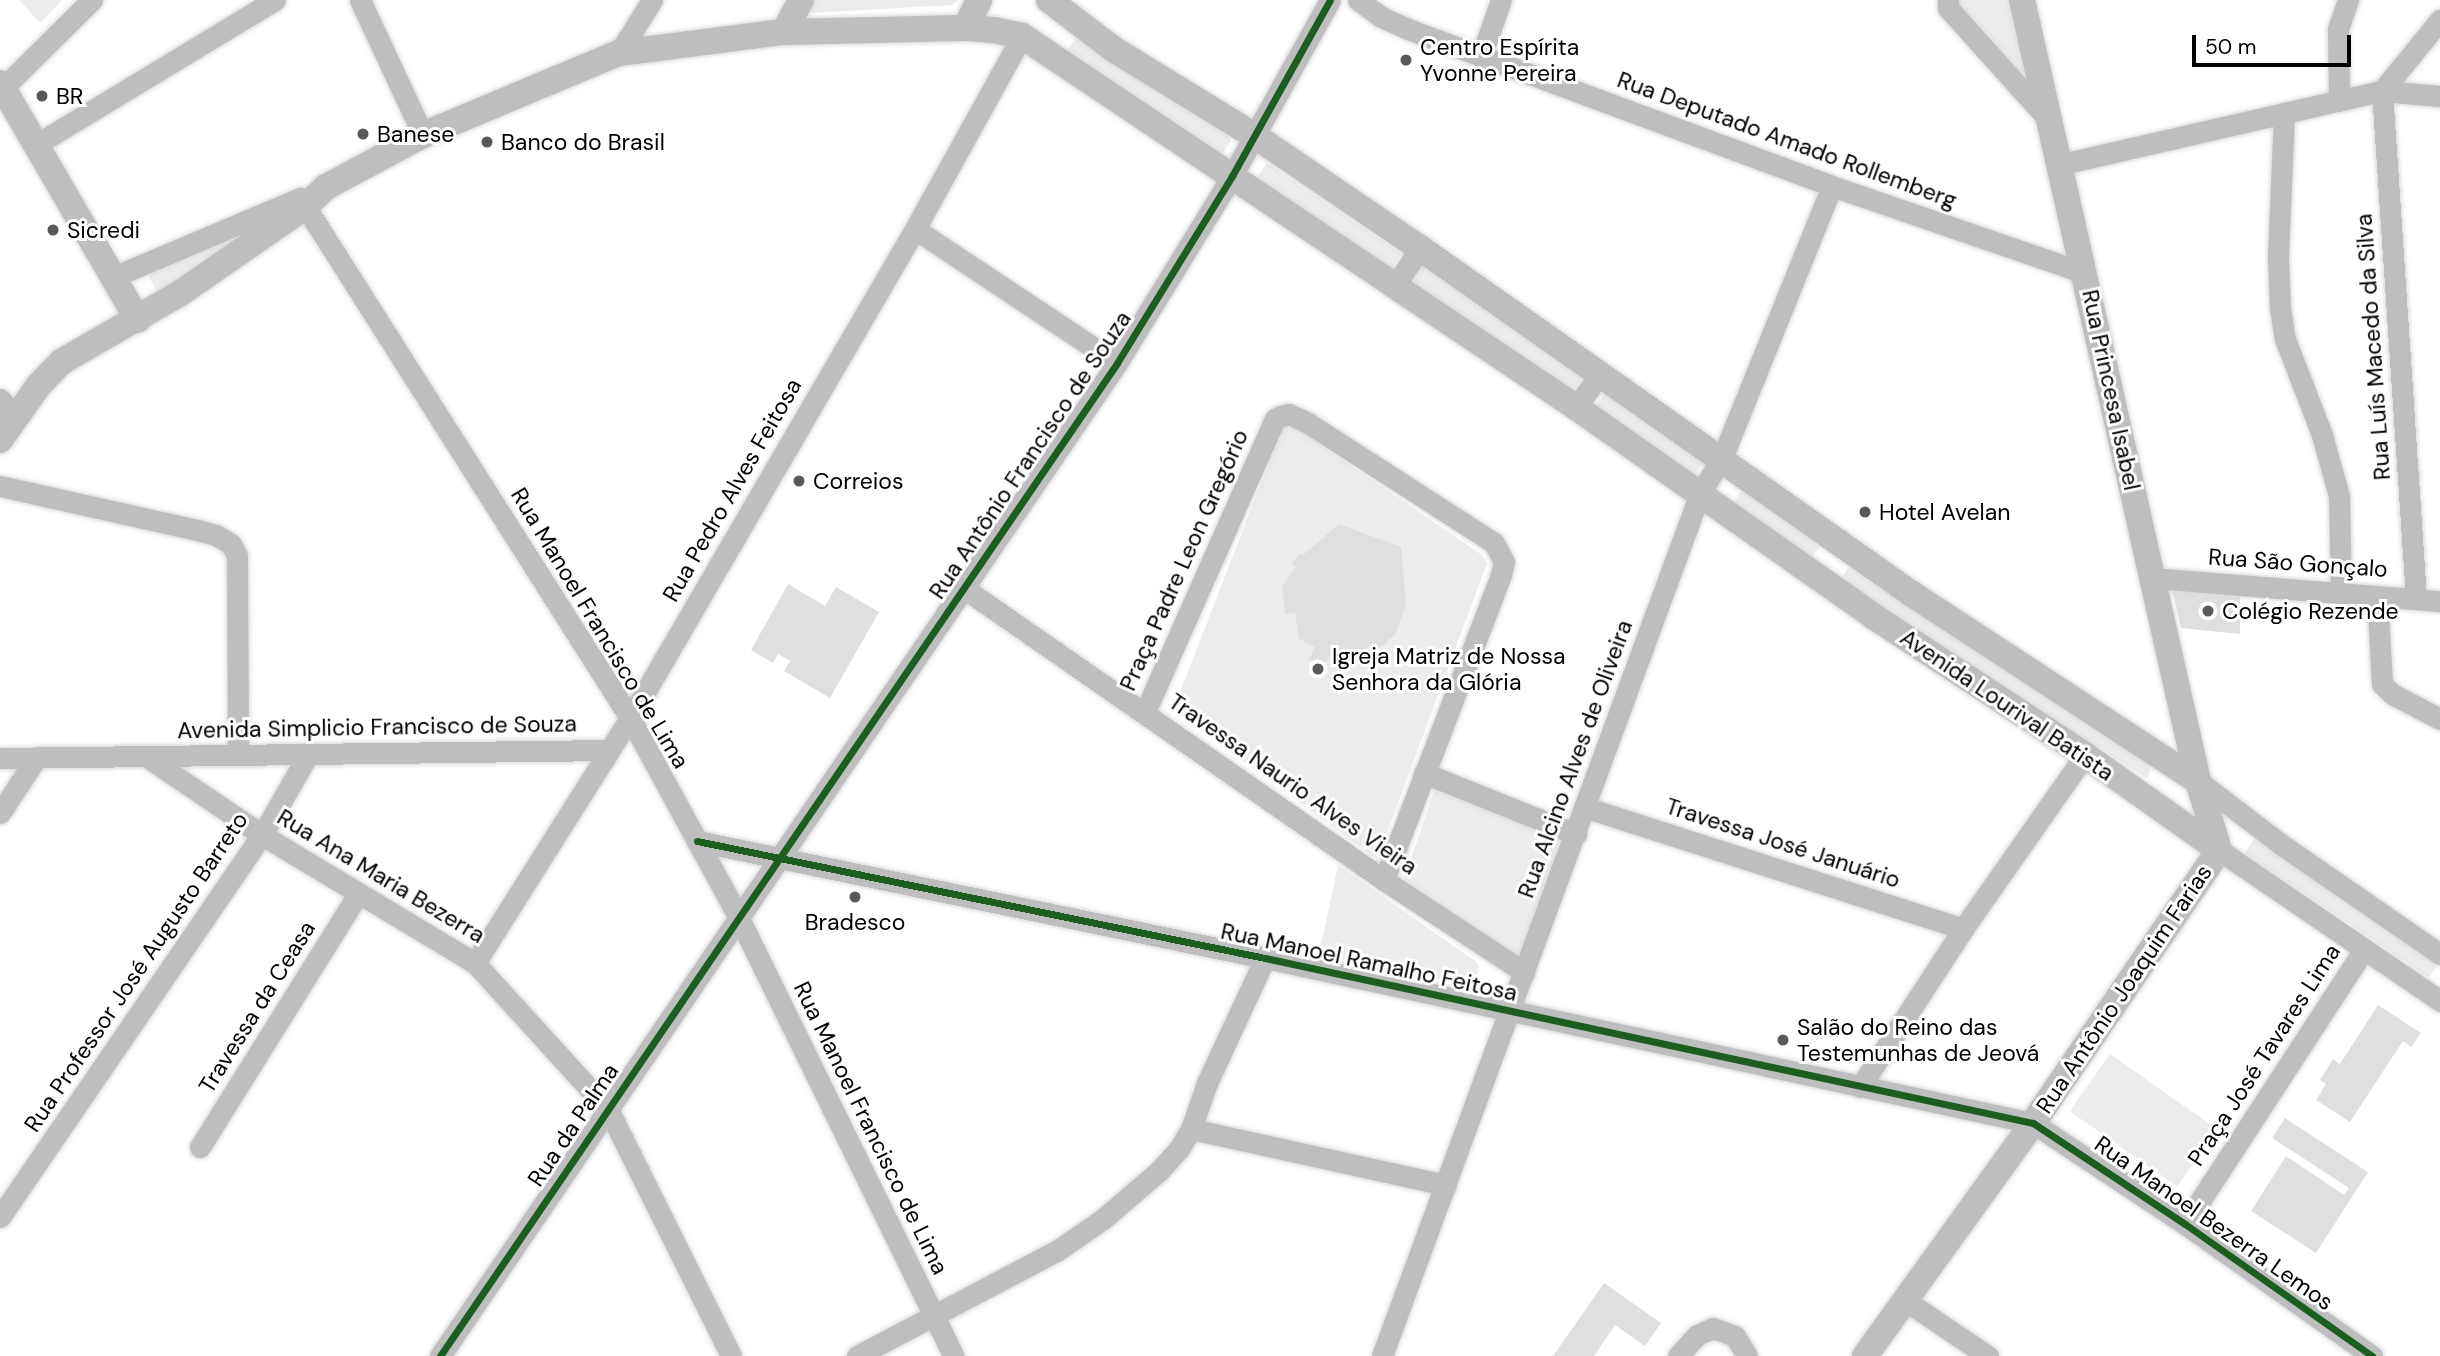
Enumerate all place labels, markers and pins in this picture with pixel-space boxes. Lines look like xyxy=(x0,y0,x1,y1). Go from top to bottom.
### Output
place label: Centro Espírita Yvonne Pereira xyxy=(1420,33,1579,87)
marker: Centro Espírita Yvonne Pereira xyxy=(1398,52,1414,68)
place label: BR xyxy=(56,82,84,110)
marker: BR xyxy=(34,88,50,104)
place label: Banese xyxy=(377,120,454,148)
marker: Banese xyxy=(355,126,371,142)
place label: Banco do Brasil xyxy=(501,128,665,156)
marker: Banco do Brasil xyxy=(479,134,495,150)
place label: Sicredi xyxy=(67,216,140,244)
marker: Sicredi xyxy=(45,222,61,238)
place label: Correios xyxy=(813,467,903,495)
marker: Correios xyxy=(791,473,807,489)
place label: Hotel Avelan xyxy=(1879,498,2010,526)
marker: Hotel Avelan xyxy=(1857,504,1873,520)
place label: Colégio Rezende xyxy=(2222,597,2399,625)
marker: Colégio Rezende xyxy=(2200,603,2216,619)
place label: Igreja Matriz de Nossa Senhora da Glória xyxy=(1332,642,1566,696)
marker: Igreja Matriz de Nossa Senhora da Glória xyxy=(1310,661,1326,677)
marker: Bradesco xyxy=(847,889,863,905)
place label: Bradesco xyxy=(805,908,905,936)
place label: Salão do Reino das Testemunhas de Jeová xyxy=(1797,1013,2039,1067)
marker: Salão do Reino das Testemunhas de Jeová xyxy=(1775,1032,1791,1048)

